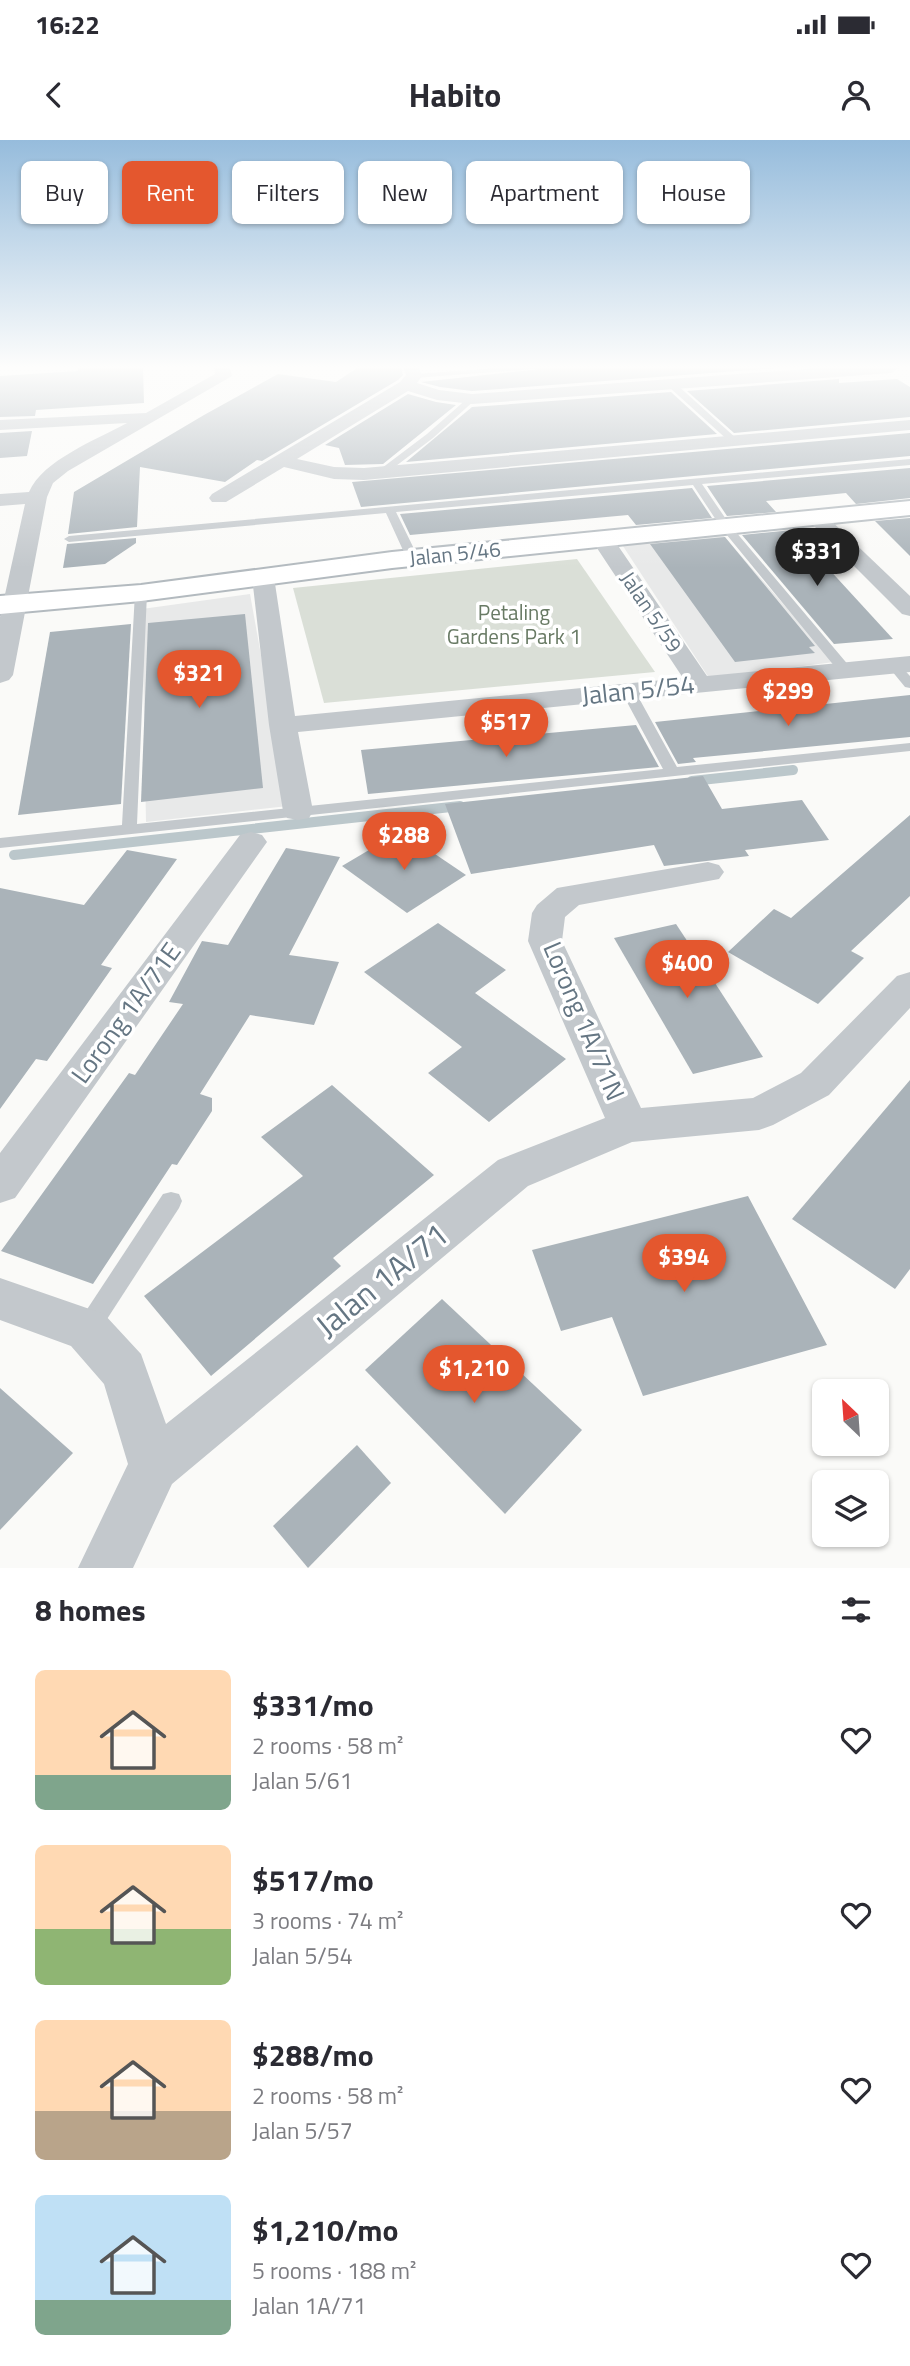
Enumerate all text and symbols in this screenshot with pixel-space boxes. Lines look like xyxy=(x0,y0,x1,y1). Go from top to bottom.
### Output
text: 16:22 xyxy=(35,5,100,44)
text: Habito xyxy=(409,71,501,119)
icon: back xyxy=(35,76,73,114)
icon: person xyxy=(837,76,875,114)
chip: Buy xyxy=(21,161,108,224)
chip: Rent xyxy=(122,161,218,224)
chip: Filters xyxy=(232,161,344,224)
chip: New xyxy=(358,161,452,224)
chip: Apartment xyxy=(466,161,623,224)
chip: House xyxy=(637,161,750,224)
pin: $331 xyxy=(776,528,858,588)
street label: Jalan 5/46 xyxy=(408,532,502,574)
text: $331 xyxy=(791,533,843,568)
street label: Jalan 5/59 xyxy=(613,564,691,658)
park label: Petaling Gardens Park 1 xyxy=(447,596,581,652)
pin: $321 xyxy=(158,650,240,710)
text: $321 xyxy=(173,655,225,690)
street label: Jalan 5/54 xyxy=(579,664,697,715)
pin: $299 xyxy=(747,668,829,728)
text: $299 xyxy=(762,673,814,708)
pin: $517 xyxy=(465,700,547,759)
text: $517 xyxy=(480,704,532,739)
pin: $288 xyxy=(363,812,445,872)
text: $288 xyxy=(378,817,430,852)
street label: Lorong 1A/71E xyxy=(61,934,190,1091)
street label: Lorong 1A/71N xyxy=(533,935,635,1106)
pin: $400 xyxy=(646,940,728,1000)
text: $400 xyxy=(661,945,713,980)
street label: Jalan 1A/71 xyxy=(305,1211,458,1348)
pin: $394 xyxy=(643,1234,725,1294)
text: $394 xyxy=(658,1239,710,1274)
pin: $1,210 xyxy=(417,1346,531,1405)
text: $1,210 xyxy=(439,1350,509,1385)
north arrow xyxy=(812,1379,889,1456)
map controls xyxy=(812,1379,889,1547)
button: layers xyxy=(812,1470,889,1547)
text: 8 homes xyxy=(35,1587,146,1633)
icon: filters xyxy=(837,1591,875,1629)
text: $331/mo xyxy=(252,1682,374,1728)
icon: home xyxy=(91,1698,175,1782)
icon: heart xyxy=(837,1721,875,1759)
text: 2 rooms · 58 m² xyxy=(252,1728,403,1763)
text: Jalan 5/61 xyxy=(252,1763,353,1798)
text: $517/mo xyxy=(252,1857,374,1903)
icon: home xyxy=(91,1873,175,1957)
icon: heart xyxy=(837,1896,875,1934)
text: 3 rooms · 74 m² xyxy=(252,1903,403,1938)
text: Jalan 5/54 xyxy=(252,1938,353,1973)
text: $288/mo xyxy=(252,2032,374,2078)
icon: home xyxy=(91,2048,175,2132)
icon: heart xyxy=(837,2071,875,2109)
text: 2 rooms · 58 m² xyxy=(252,2078,403,2113)
text: Jalan 5/57 xyxy=(252,2113,353,2148)
text: $1,210/mo xyxy=(252,2207,398,2253)
icon: home xyxy=(91,2223,175,2307)
icon: heart xyxy=(837,2246,875,2284)
text: 5 rooms · 188 m² xyxy=(252,2253,416,2288)
text: Jalan 1A/71 xyxy=(252,2288,366,2323)

